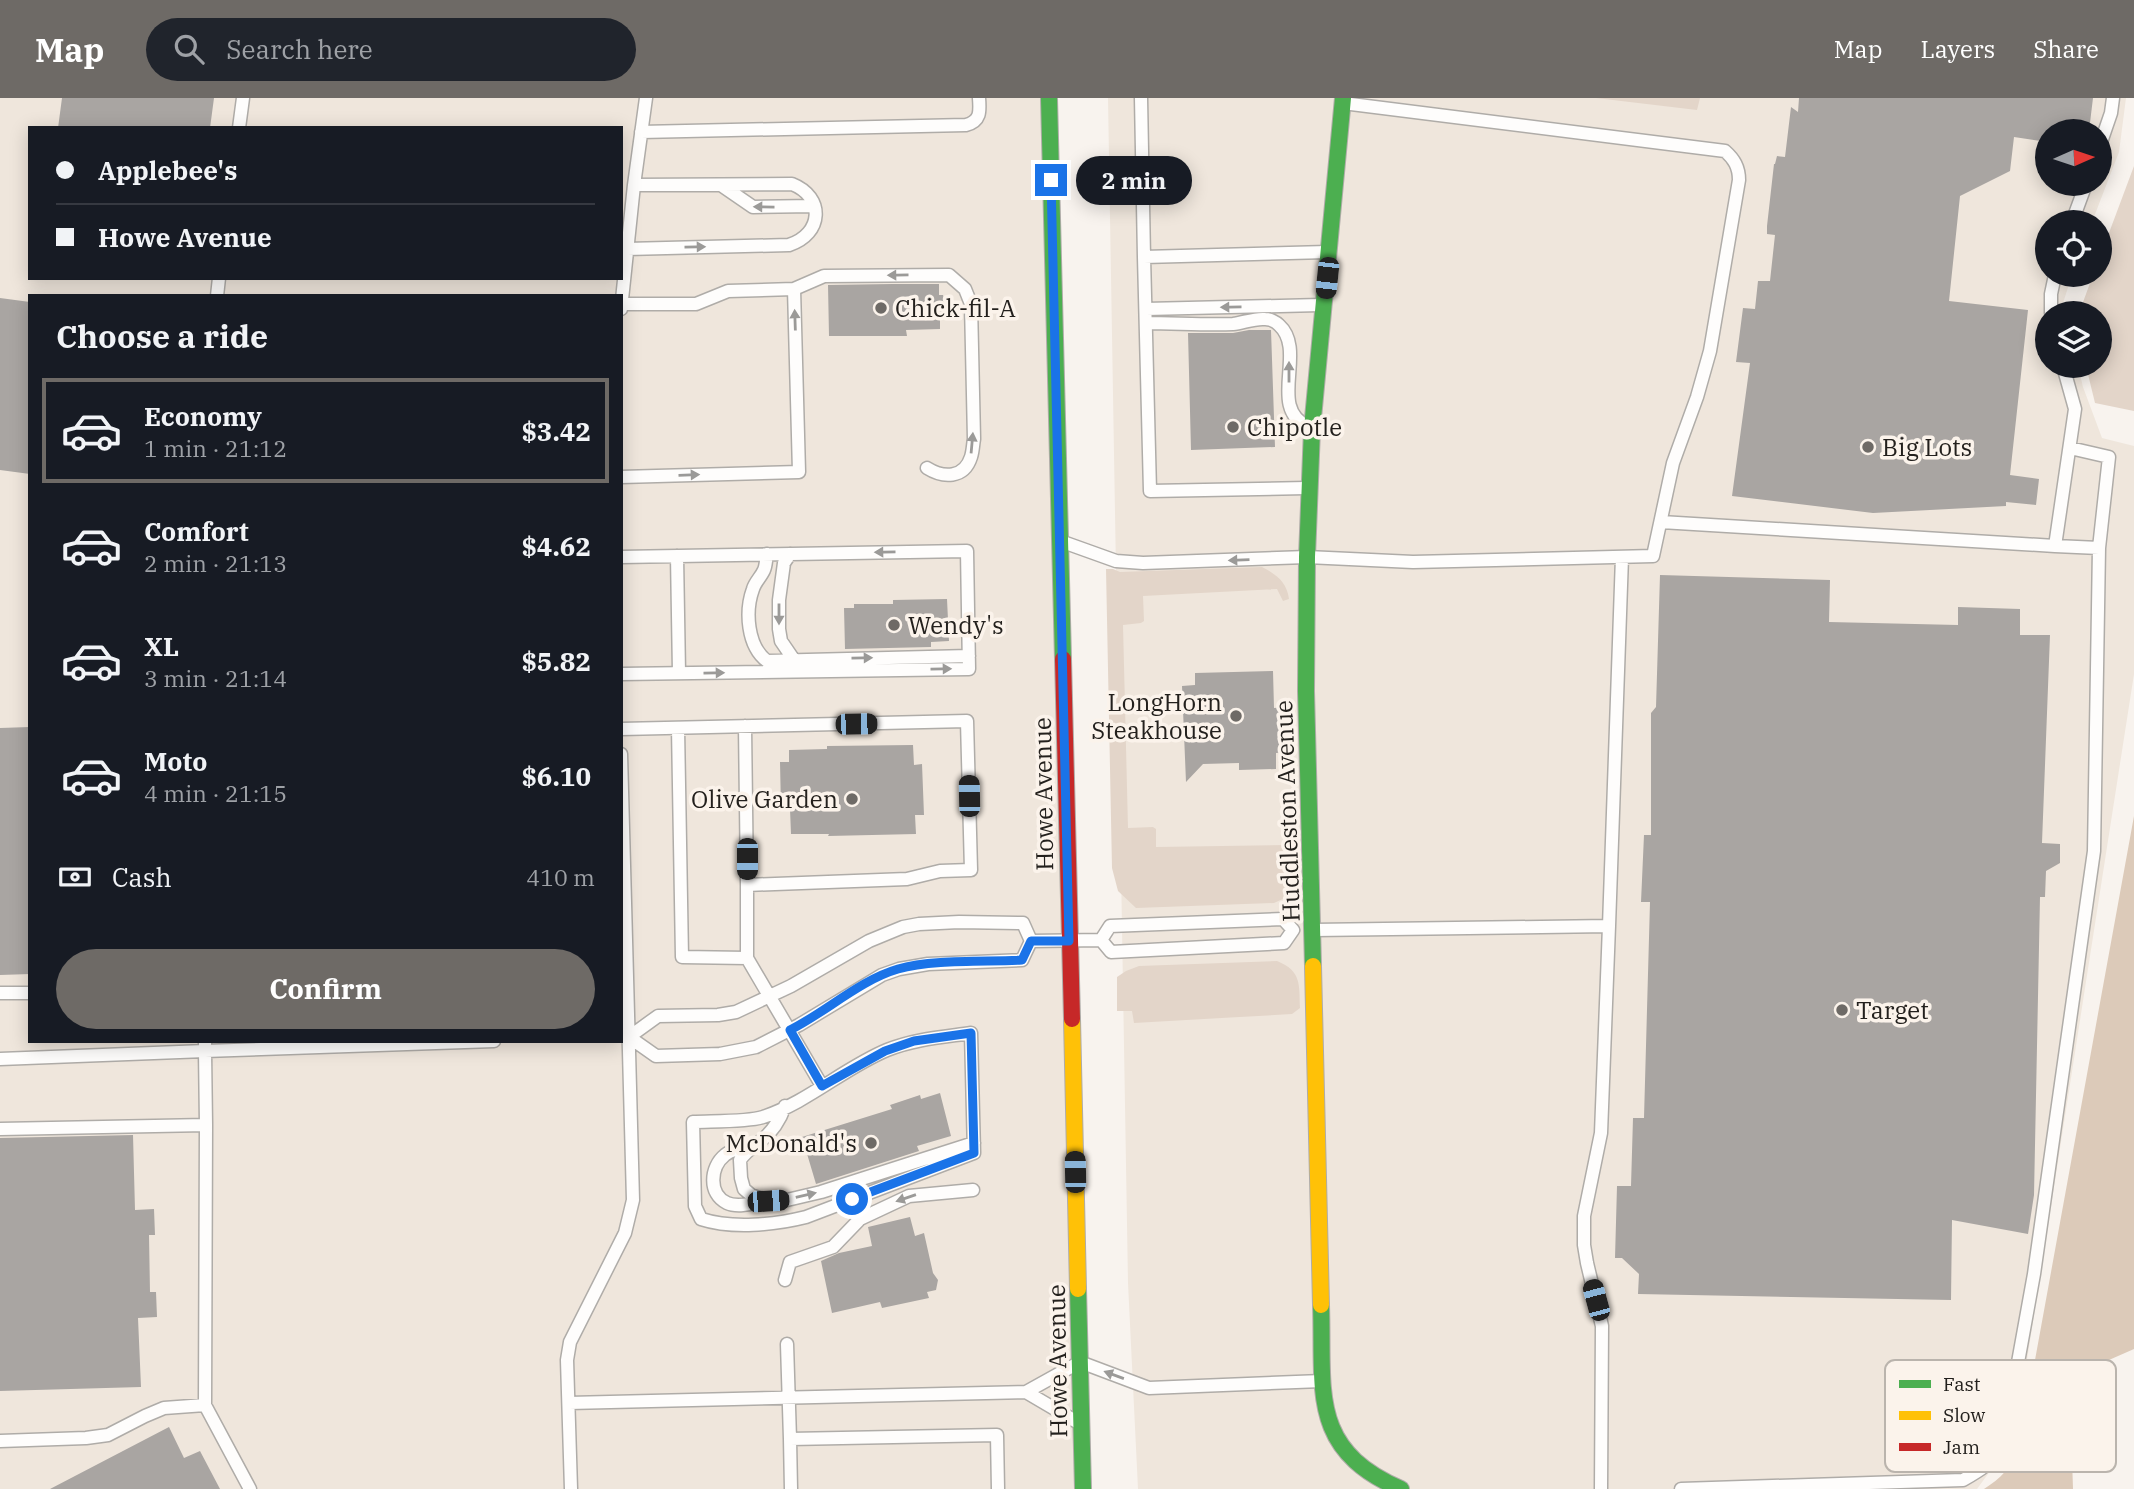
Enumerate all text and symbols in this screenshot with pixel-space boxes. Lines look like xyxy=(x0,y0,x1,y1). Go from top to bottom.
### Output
search box xyxy=(146,18,636,81)
text: Map xyxy=(35,28,104,71)
icon: search xyxy=(170,30,208,68)
text: Search here xyxy=(226,32,373,66)
text: Map xyxy=(1834,33,1882,65)
text: Layers xyxy=(1920,33,1995,65)
text: Share xyxy=(2033,33,2099,65)
north arrow xyxy=(2035,119,2112,196)
map controls xyxy=(2035,119,2112,378)
text: Applebee's xyxy=(98,153,237,187)
callout: 2 min xyxy=(1076,155,1191,204)
route end xyxy=(1035,164,1067,196)
text: 2 min xyxy=(1102,165,1166,195)
one-way arrow xyxy=(753,201,775,212)
button: locate xyxy=(2035,210,2112,287)
text: Howe Avenue xyxy=(98,220,272,254)
one-way arrow xyxy=(684,241,706,253)
car xyxy=(1315,256,1340,300)
one-way arrow xyxy=(887,269,909,281)
place label: Chick-fil-A xyxy=(895,292,1016,324)
marker: Chick-fil-A xyxy=(873,300,889,316)
one-way arrow xyxy=(1220,301,1242,312)
button: layers xyxy=(2035,301,2112,378)
one-way arrow xyxy=(789,309,800,331)
text: Choose a ride xyxy=(56,315,268,357)
one-way arrow xyxy=(1283,361,1295,383)
icon: car xyxy=(60,399,123,462)
text: Economy xyxy=(144,399,262,433)
place label: Chipotle xyxy=(1247,411,1342,443)
text: $3.42 xyxy=(521,414,591,448)
marker: Chipotle xyxy=(1225,419,1241,435)
place label: Big Lots xyxy=(1882,431,1972,463)
one-way arrow xyxy=(967,432,978,454)
text: 1 min · 21:12 xyxy=(144,433,287,463)
marker: Big Lots xyxy=(1860,439,1876,455)
one-way arrow xyxy=(679,469,701,480)
icon: car xyxy=(60,514,123,577)
text: Comfort xyxy=(144,514,249,548)
text: $4.62 xyxy=(521,529,591,563)
one-way arrow xyxy=(874,546,896,558)
text: 2 min · 21:13 xyxy=(144,548,287,578)
one-way arrow xyxy=(1228,554,1250,565)
one-way arrow xyxy=(773,603,785,625)
place label: Wendy's xyxy=(908,609,1004,641)
marker: Wendy's xyxy=(886,617,902,633)
icon: car xyxy=(60,629,123,692)
text: XL xyxy=(144,629,179,663)
text: $5.82 xyxy=(521,644,591,678)
one-way arrow xyxy=(851,653,873,664)
text: 3 min · 21:14 xyxy=(144,663,287,693)
one-way arrow xyxy=(931,663,953,675)
one-way arrow xyxy=(703,667,725,679)
place label: LongHorn Steakhouse xyxy=(1091,686,1222,746)
street label: Huddleston Avenue xyxy=(1267,700,1307,922)
marker: LongHorn Steakhouse xyxy=(1228,708,1244,724)
car xyxy=(835,713,878,735)
street label: Howe Avenue xyxy=(1026,717,1060,871)
icon: car xyxy=(60,744,123,807)
text: Moto xyxy=(144,744,207,778)
text: $6.10 xyxy=(521,759,591,793)
car xyxy=(959,775,980,817)
text: 4 min · 21:15 xyxy=(144,778,287,808)
place label: Olive Garden xyxy=(691,783,838,815)
marker: Olive Garden xyxy=(844,791,860,807)
car xyxy=(737,838,758,880)
icon: cash xyxy=(56,858,94,896)
text: Cash xyxy=(112,860,172,894)
text: 410 m xyxy=(526,862,595,892)
button: Confirm xyxy=(56,949,595,1029)
place label: Target xyxy=(1856,994,1929,1026)
marker: Target xyxy=(1834,1002,1850,1018)
place label: McDonald's xyxy=(725,1127,857,1159)
marker: McDonald's xyxy=(863,1135,879,1151)
car xyxy=(1065,1151,1086,1193)
route start xyxy=(836,1183,868,1215)
car xyxy=(747,1189,790,1213)
one-way arrow xyxy=(795,1189,817,1200)
one-way arrow xyxy=(896,1193,917,1204)
car xyxy=(1581,1277,1612,1323)
street label: Howe Avenue xyxy=(1040,1284,1074,1438)
legend xyxy=(1885,1360,2116,1472)
one-way arrow xyxy=(1104,1369,1125,1380)
text: Fast xyxy=(1943,1372,1981,1396)
text: Slow xyxy=(1943,1403,1985,1427)
text: Jam xyxy=(1943,1435,1980,1459)

